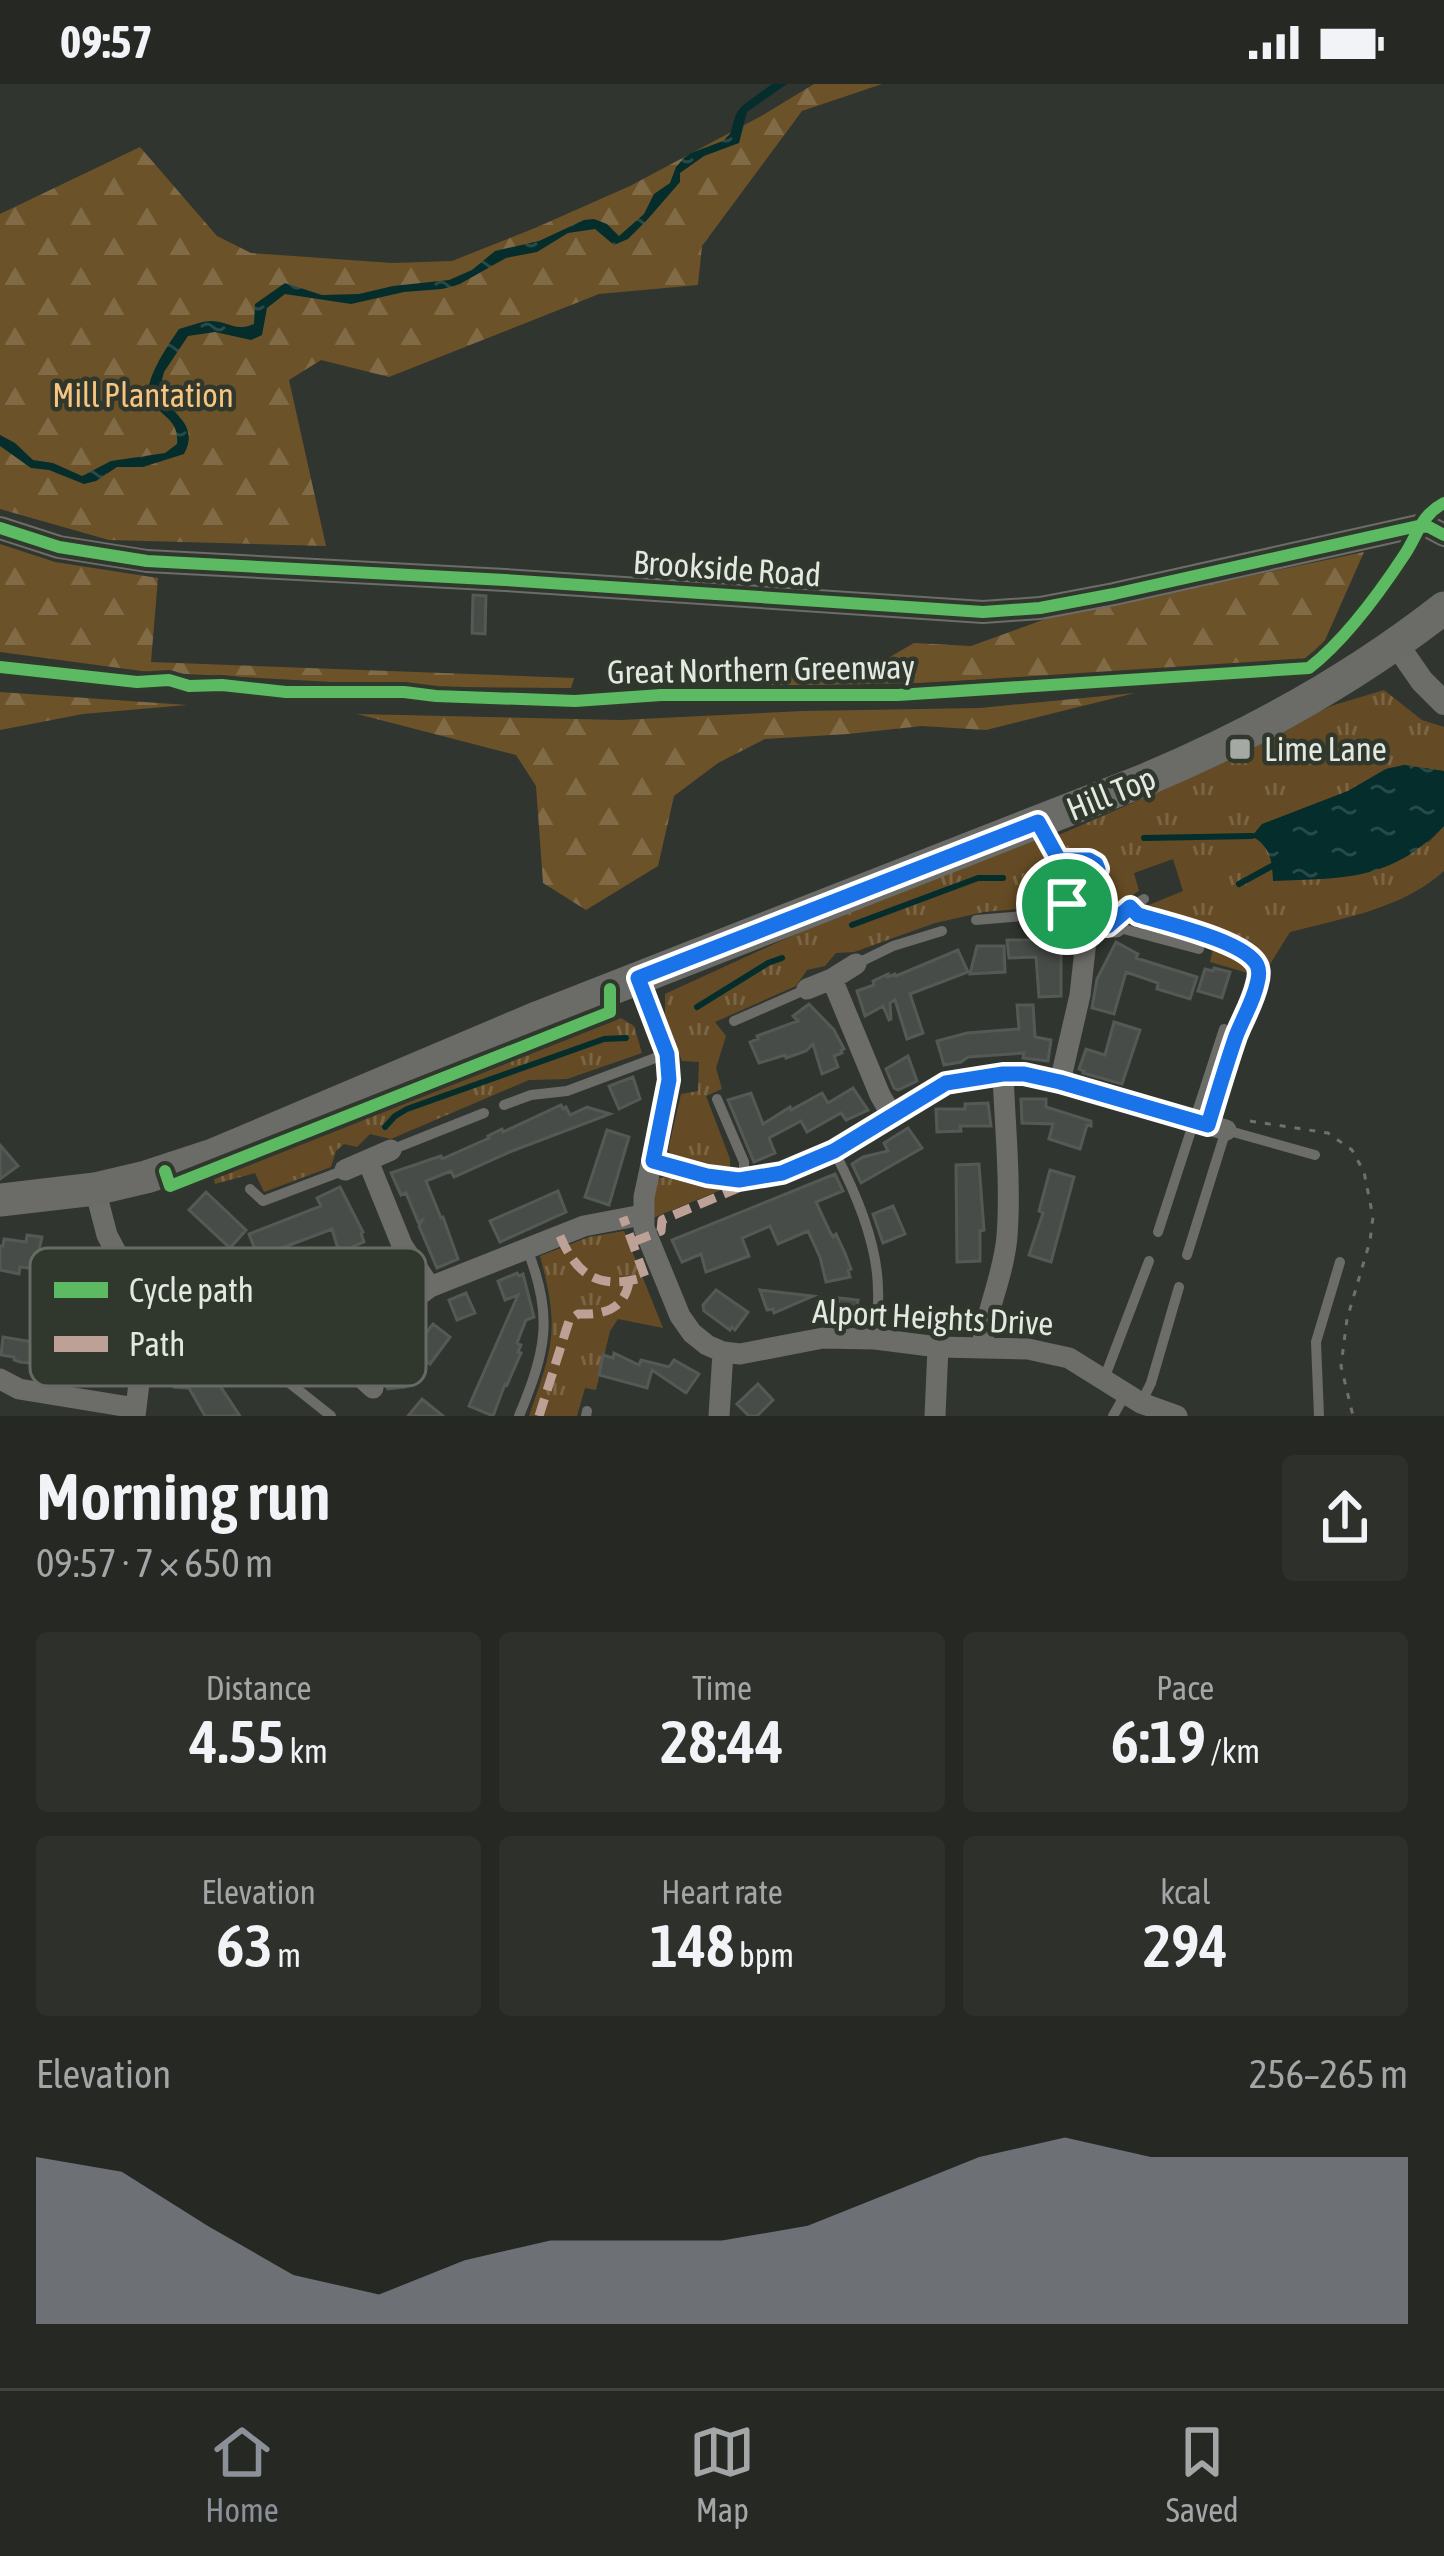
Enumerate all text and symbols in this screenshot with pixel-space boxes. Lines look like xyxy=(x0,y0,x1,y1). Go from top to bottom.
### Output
text: 09:57 xyxy=(60,16,153,68)
park label: Mill Plantation xyxy=(52,376,234,414)
street label: Brookside Road xyxy=(632,542,822,594)
street label: Great Northern Greenway xyxy=(607,647,915,691)
place label: Lime Lane xyxy=(1264,730,1387,768)
marker: Lime Lane xyxy=(1227,736,1253,762)
street label: Hill Top xyxy=(1061,758,1161,828)
pin xyxy=(1016,853,1118,955)
icon: arrive xyxy=(1034,871,1100,937)
legend xyxy=(30,1248,426,1386)
text: Cycle path xyxy=(129,1271,254,1309)
street label: Alport Heights Drive xyxy=(812,1292,1054,1342)
text: Path xyxy=(129,1325,185,1363)
button: share xyxy=(1282,1455,1408,1581)
text: Morning run xyxy=(36,1458,331,1534)
text: 09:57 · 7 × 650 m xyxy=(36,1541,273,1585)
text: Distance xyxy=(206,1669,312,1707)
text: Time xyxy=(692,1669,752,1707)
text: Pace xyxy=(1156,1669,1214,1707)
text: 4.55 xyxy=(190,1707,285,1776)
text: 28:44 xyxy=(660,1707,784,1776)
text: 6:19 xyxy=(1111,1707,1206,1776)
text: km xyxy=(285,1732,328,1770)
text: /km xyxy=(1206,1732,1260,1770)
text: Elevation xyxy=(201,1873,316,1911)
text: Heart rate xyxy=(661,1873,783,1911)
text: kcal xyxy=(1160,1873,1210,1911)
text: 63 xyxy=(216,1911,273,1980)
text: 148 xyxy=(650,1911,735,1980)
text: 294 xyxy=(1143,1911,1228,1980)
text: m xyxy=(273,1936,301,1974)
text: bpm xyxy=(735,1936,794,1974)
text: Elevation xyxy=(36,2052,171,2096)
text: 256–265 m xyxy=(1249,2052,1408,2096)
tab: Home xyxy=(205,2419,279,2529)
tab: Map xyxy=(689,2419,755,2529)
tab: Saved xyxy=(1166,2419,1239,2529)

